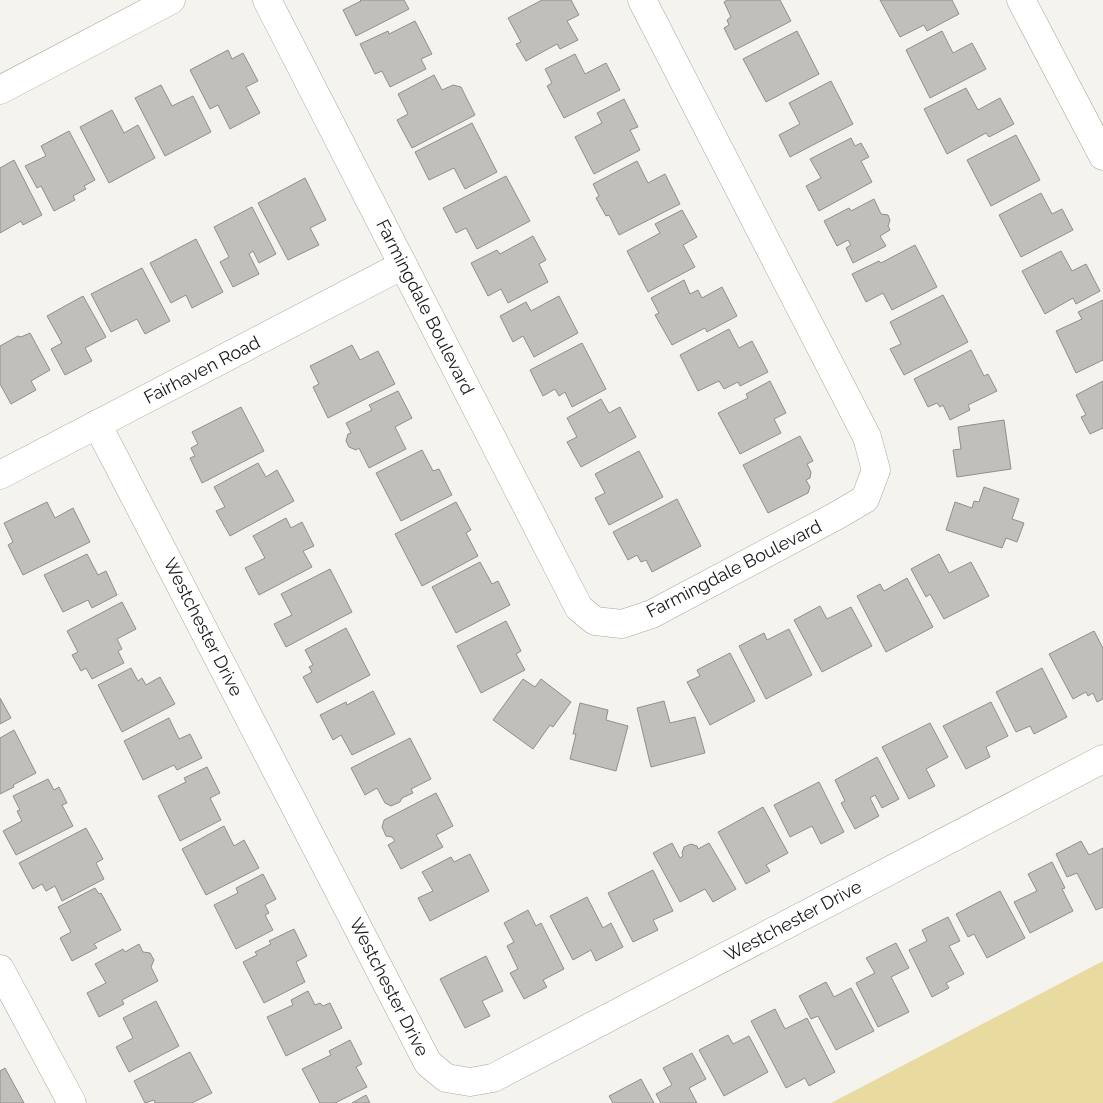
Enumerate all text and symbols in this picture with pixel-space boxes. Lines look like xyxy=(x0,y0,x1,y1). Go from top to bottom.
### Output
street label: Farmingdale Boulevard xyxy=(372,216,479,398)
street label: Fairhaven Road xyxy=(140,331,263,408)
street label: Farmingdale Boulevard xyxy=(643,515,825,622)
street label: Westchester Drive xyxy=(160,554,248,700)
street label: Westchester Drive xyxy=(721,875,865,966)
street label: Westchester Drive xyxy=(346,914,434,1060)

